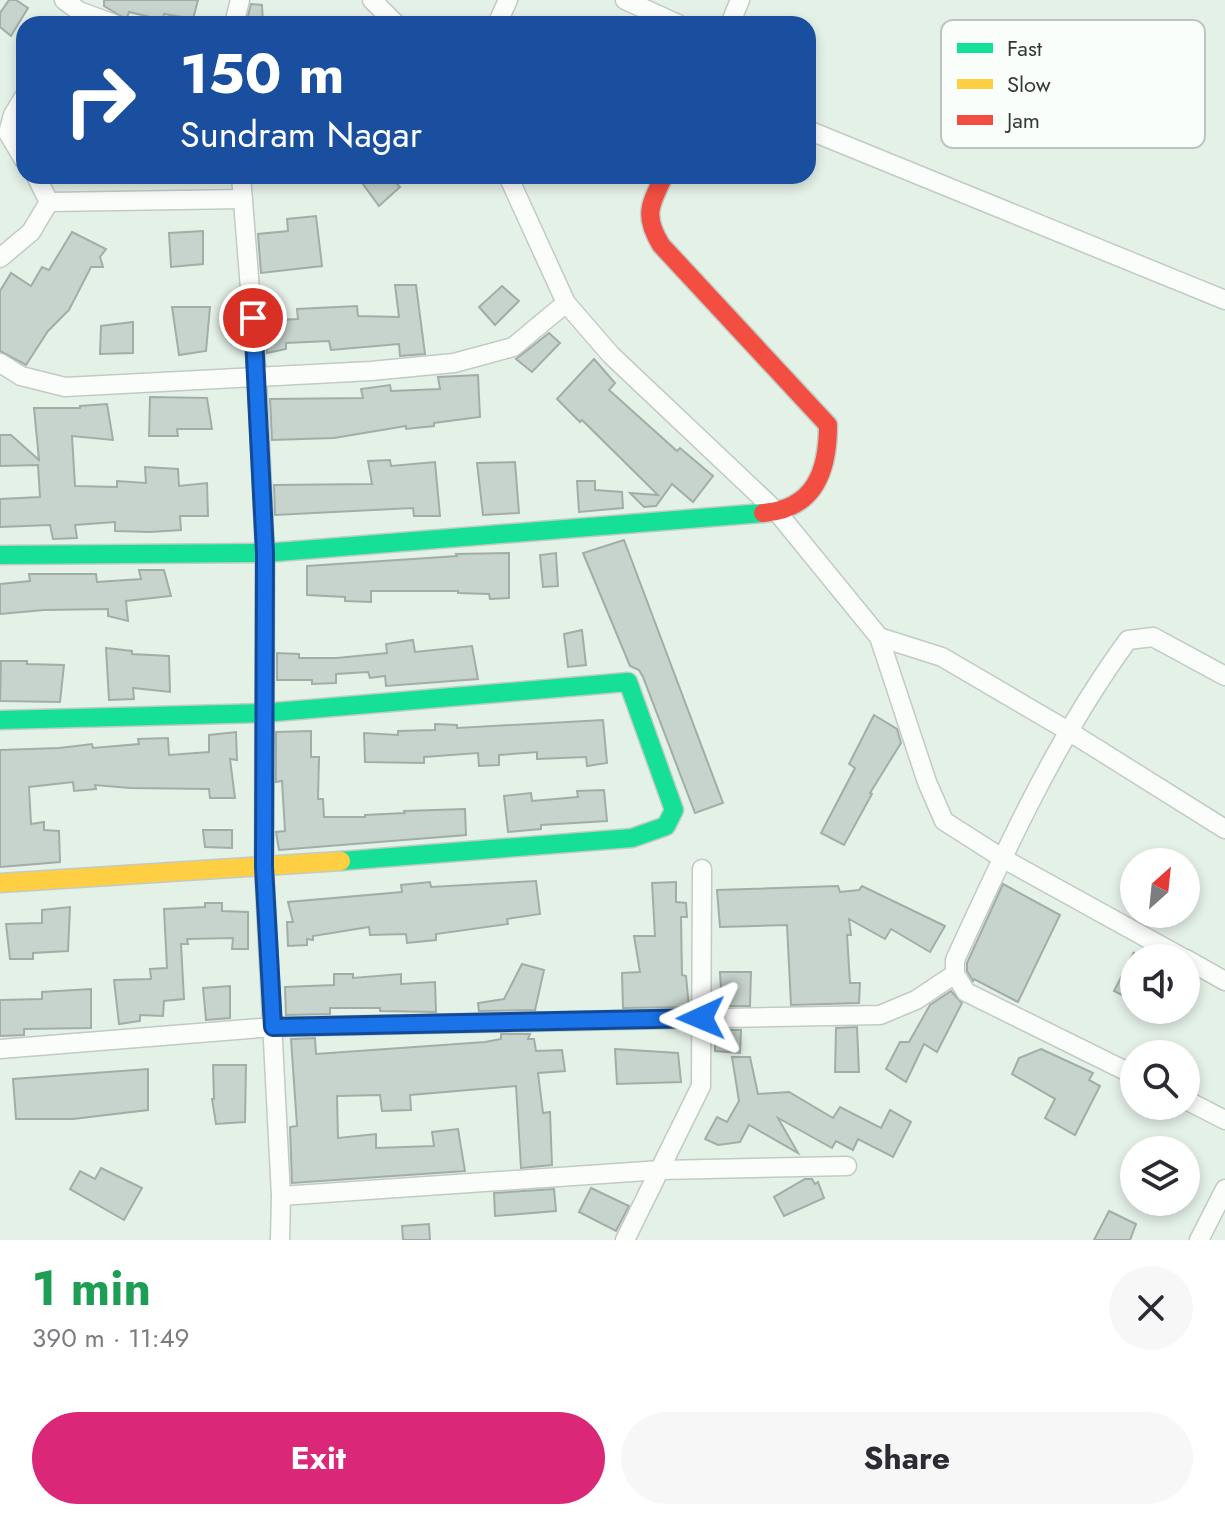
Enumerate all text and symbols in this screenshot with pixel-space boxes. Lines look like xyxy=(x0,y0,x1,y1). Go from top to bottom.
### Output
legend xyxy=(941,20,1205,148)
text: Fast xyxy=(1007,32,1043,64)
text: 150 m xyxy=(180,33,344,114)
icon: right xyxy=(48,48,152,152)
text: Slow xyxy=(1007,68,1051,100)
text: Jam xyxy=(1004,104,1040,136)
text: Sundram Nagar xyxy=(180,108,422,160)
pin xyxy=(219,284,287,352)
icon: arrive xyxy=(231,296,275,340)
north arrow xyxy=(1120,848,1200,928)
map controls xyxy=(1120,848,1200,1216)
button: sound xyxy=(1120,944,1200,1024)
position arrow xyxy=(659,976,743,1060)
button: search xyxy=(1120,1040,1200,1120)
button: layers xyxy=(1120,1136,1200,1216)
text: 1 min xyxy=(32,1254,151,1323)
button: close xyxy=(1109,1266,1193,1350)
text: 390 m · 11:49 xyxy=(32,1319,190,1357)
button: Exit xyxy=(32,1412,605,1504)
button: Share xyxy=(621,1412,1193,1504)

